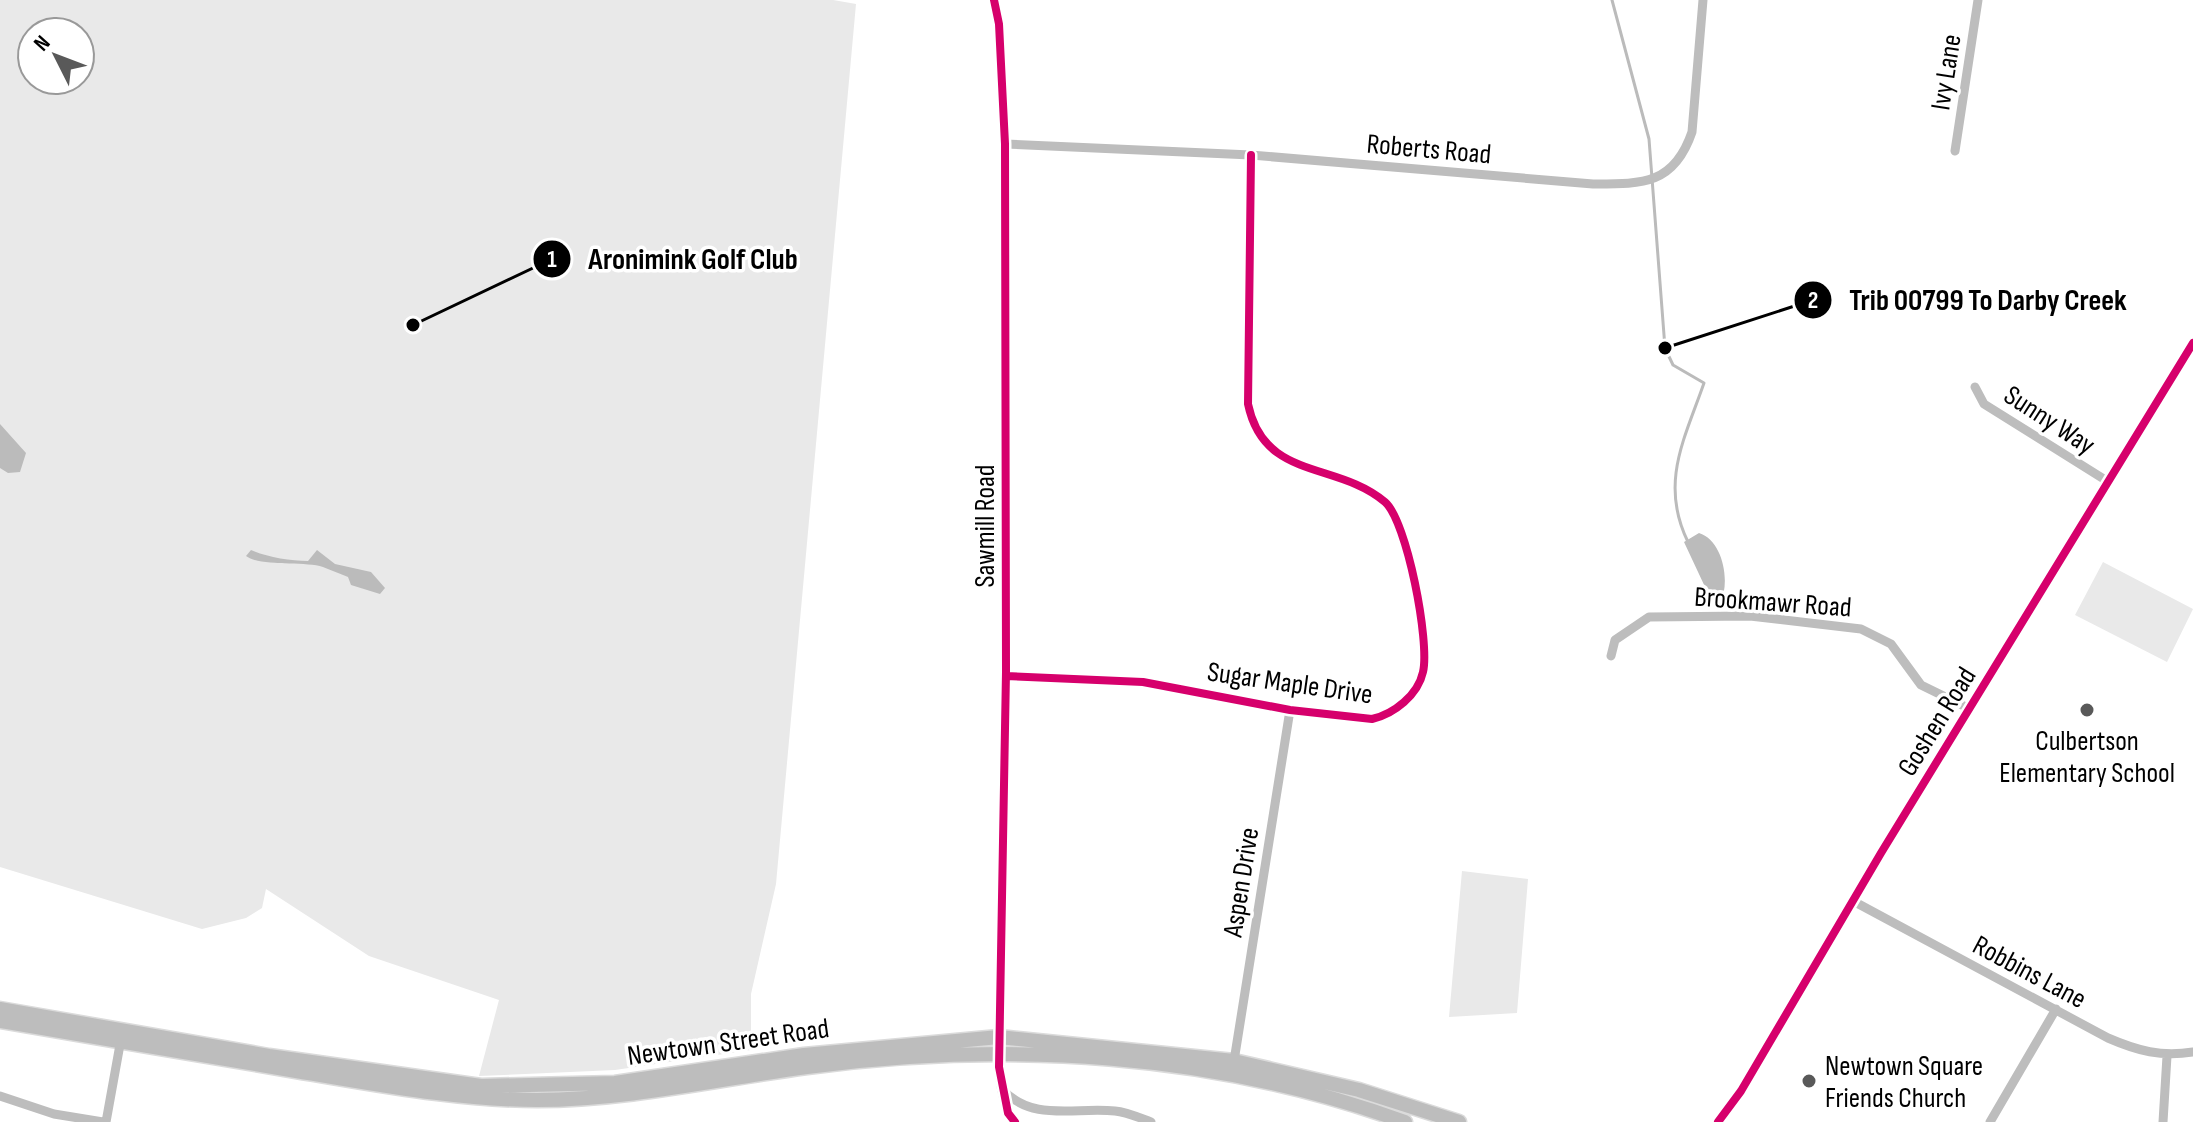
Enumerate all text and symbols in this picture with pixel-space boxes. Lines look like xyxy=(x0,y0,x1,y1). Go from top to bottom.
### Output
north arrow xyxy=(16,16,96,96)
text: N xyxy=(28,30,56,57)
street label: Ivy Lane xyxy=(1924,32,1969,112)
street label: Roberts Road xyxy=(1365,128,1493,171)
callout: Aronimink Golf Club xyxy=(532,232,813,286)
text: Aronimink Golf Club xyxy=(587,242,798,278)
text: 1 xyxy=(547,245,557,274)
callout: Trib 00799 To Darby Creek xyxy=(1793,273,2143,327)
text: Trib 00799 To Darby Creek xyxy=(1849,283,2127,319)
text: 2 xyxy=(1808,286,1818,315)
street label: Sunny Way xyxy=(1998,379,2101,462)
street label: Sawmill Road xyxy=(969,464,1002,588)
street label: Brookmawr Road xyxy=(1693,581,1853,624)
street label: Sugar Maple Drive xyxy=(1205,656,1375,711)
street label: Goshen Road xyxy=(1891,661,1984,782)
marker: Culbertson Elementary School xyxy=(2078,701,2096,719)
place label: Culbertson Elementary School xyxy=(1999,725,2175,790)
street label: Aspen Drive xyxy=(1216,825,1266,940)
street label: Robbins Lane xyxy=(1967,929,2092,1016)
street label: Newtown Street Road xyxy=(625,1012,831,1073)
place label: Newtown Square Friends Church xyxy=(1825,1050,1983,1115)
marker: Newtown Square Friends Church xyxy=(1800,1072,1818,1090)

